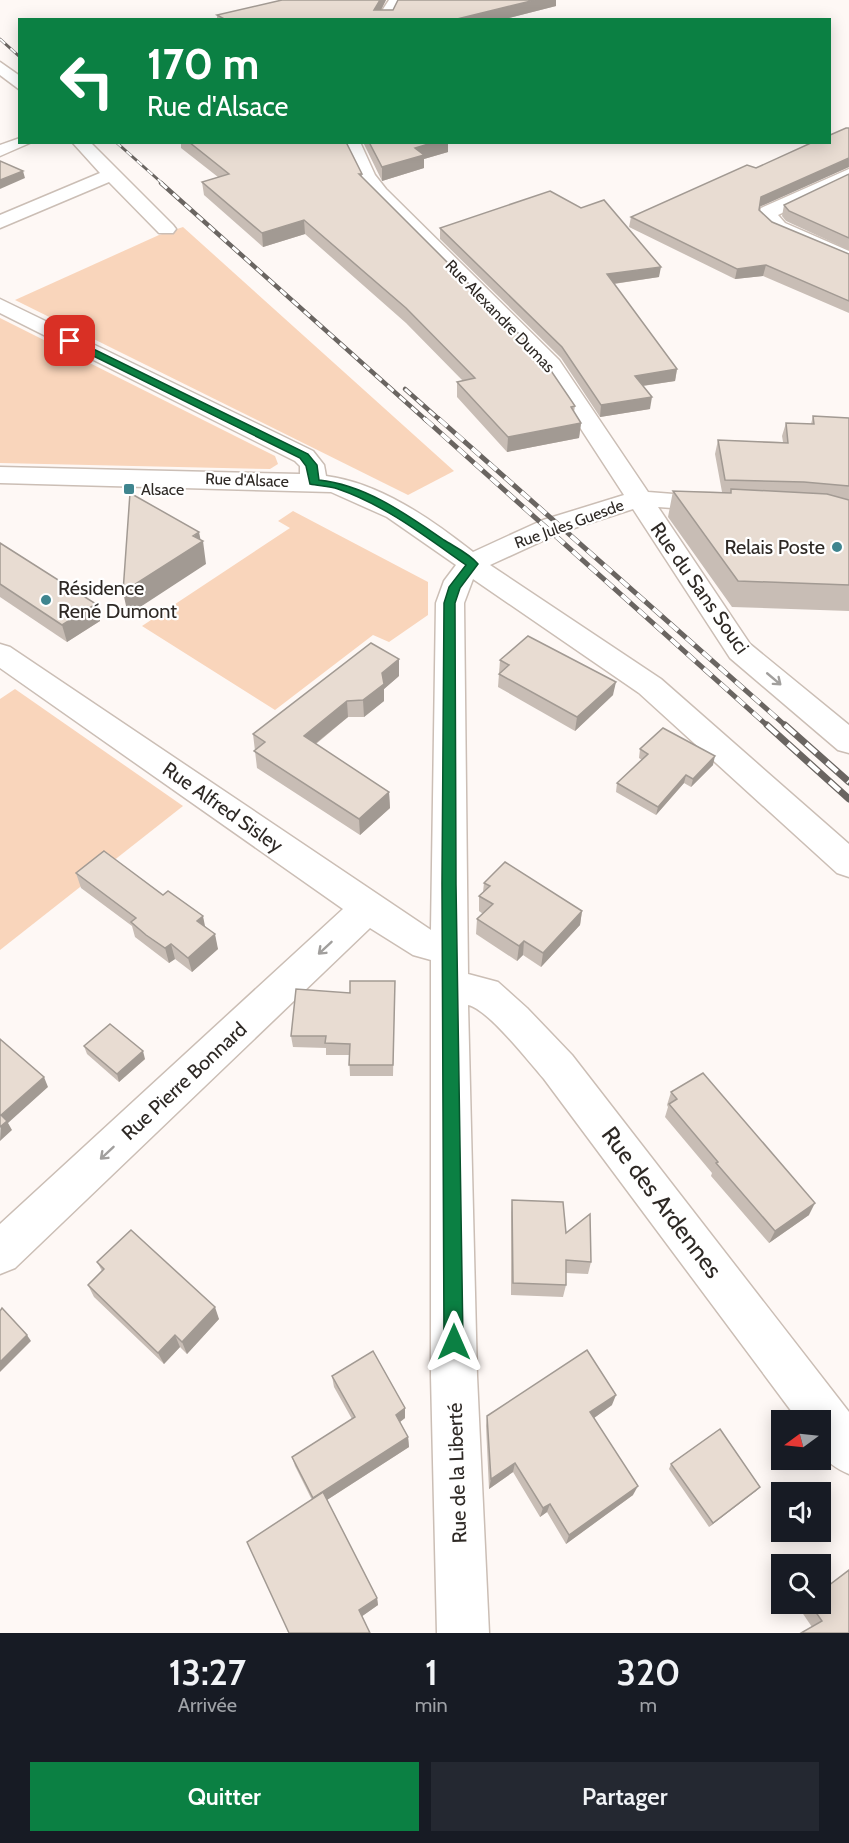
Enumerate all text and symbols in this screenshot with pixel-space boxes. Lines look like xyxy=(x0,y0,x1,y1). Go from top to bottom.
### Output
text: 170 m xyxy=(147,38,259,90)
icon: left xyxy=(48,42,126,120)
text: Rue d'Alsace xyxy=(147,90,288,123)
street label: Rue Alexandre Dumas xyxy=(441,256,559,376)
pin xyxy=(44,315,95,366)
icon: arrive xyxy=(53,324,86,357)
street label: Rue d'Alsace xyxy=(205,469,289,491)
place label: Alsace xyxy=(141,480,184,499)
marker: Alsace xyxy=(122,482,136,496)
street label: Rue Jules Guesde xyxy=(512,495,626,553)
street label: Rue du Sans Souci xyxy=(646,518,754,658)
place label: Relais Poste xyxy=(724,535,825,559)
marker: Relais Poste xyxy=(830,540,844,554)
place label: Résidence René Dumont xyxy=(58,576,177,623)
marker: Résidence René Dumont xyxy=(39,593,53,607)
one-way arrow xyxy=(766,673,782,686)
street label: Rue Alfred Sisley xyxy=(158,757,288,857)
one-way arrow xyxy=(318,941,333,955)
street label: Rue Pierre Bonnard xyxy=(117,1017,251,1145)
street label: Rue des Ardennes xyxy=(596,1121,728,1283)
one-way arrow xyxy=(99,1146,114,1160)
position arrow xyxy=(422,1310,486,1374)
street label: Rue de la Liberté xyxy=(443,1402,471,1544)
north arrow xyxy=(771,1410,831,1470)
map controls xyxy=(771,1410,831,1614)
button: sound xyxy=(771,1482,831,1542)
button: search xyxy=(771,1554,831,1614)
text: 13:27 xyxy=(169,1650,246,1694)
text: 1 xyxy=(425,1650,438,1694)
text: 320 xyxy=(617,1650,680,1694)
text: Arrivée xyxy=(178,1693,237,1717)
text: min xyxy=(415,1693,448,1717)
text: m xyxy=(640,1693,657,1717)
button: Quitter xyxy=(30,1762,419,1831)
button: Partager xyxy=(431,1762,819,1831)

